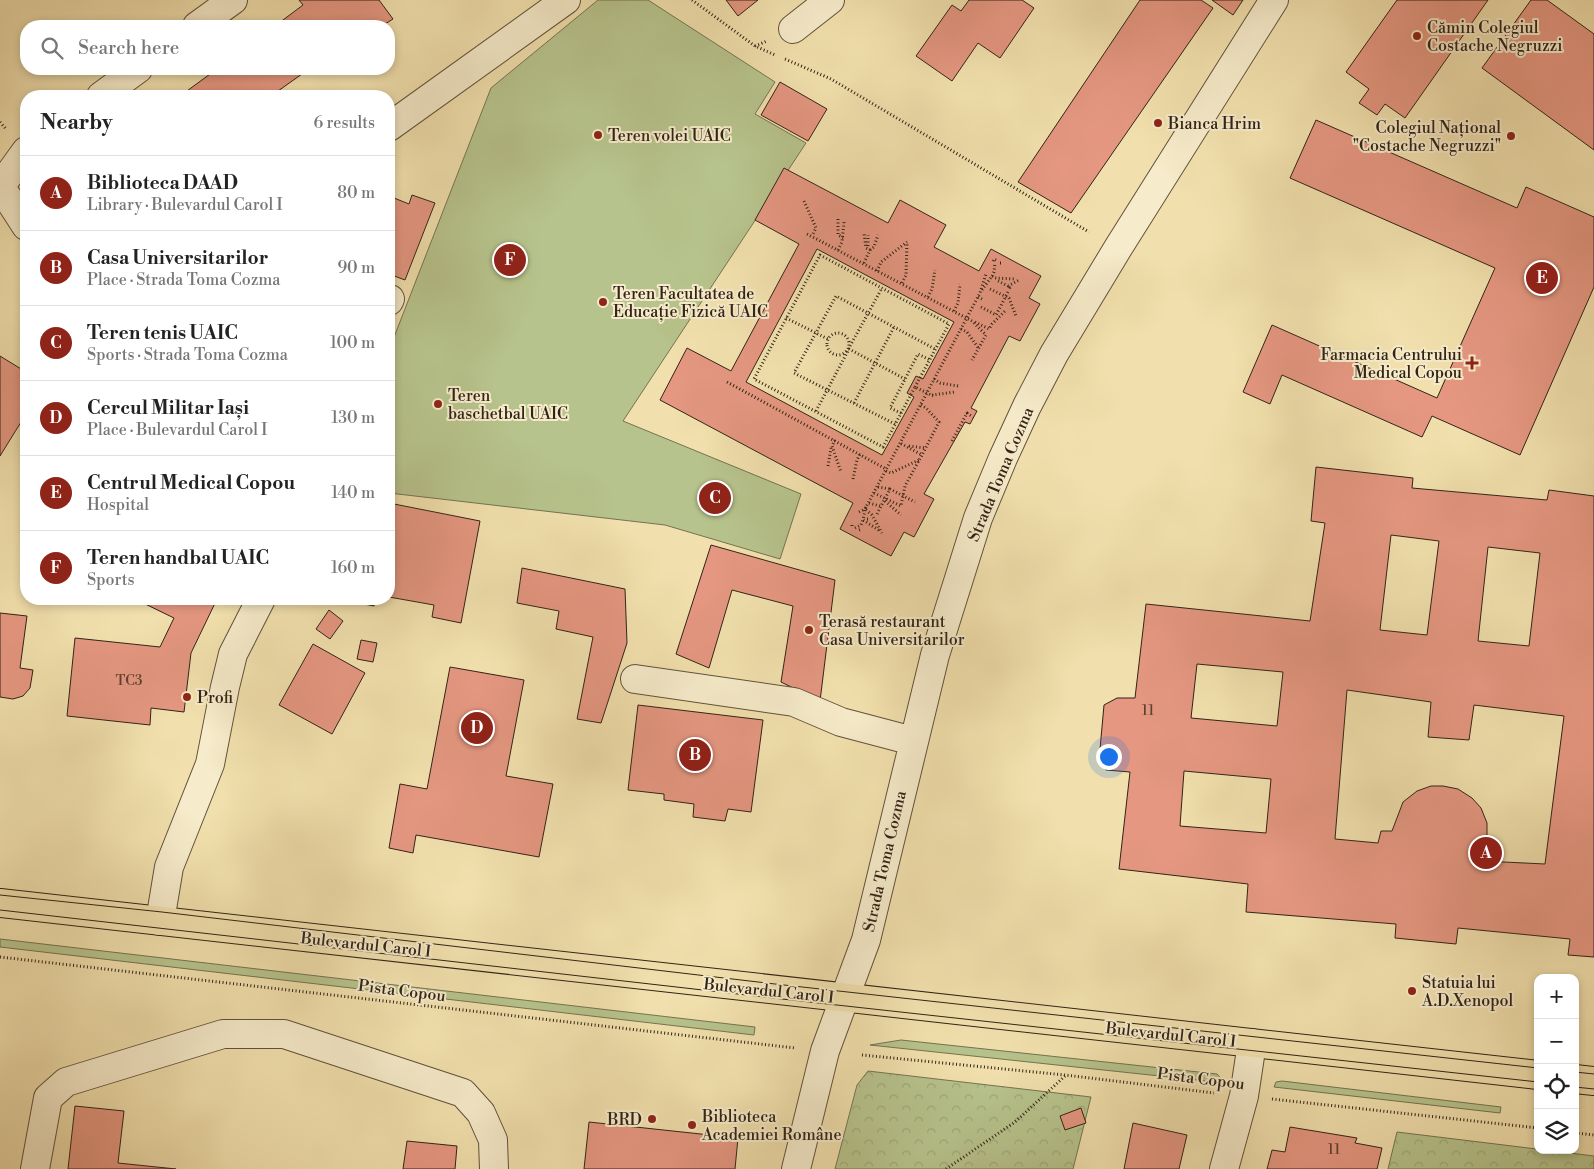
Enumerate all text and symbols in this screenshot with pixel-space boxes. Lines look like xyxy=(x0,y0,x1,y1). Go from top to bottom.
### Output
place label: Cămin Colegiul Costache Negruzzi xyxy=(1427,18,1563,56)
search box xyxy=(20,20,395,75)
marker: Cămin Colegiul Costache Negruzzi xyxy=(1411,30,1423,42)
icon: search xyxy=(38,34,66,62)
text: Search here xyxy=(78,36,179,60)
text: Nearby xyxy=(40,110,113,136)
text: 6 results xyxy=(314,113,375,133)
place label: Bianca Hrim xyxy=(1167,114,1261,134)
marker: Bianca Hrim xyxy=(1152,117,1164,129)
place label: Colegiul Național "Costache Negruzzi" xyxy=(1353,118,1501,156)
place label: Teren volei UAIC xyxy=(608,126,731,146)
marker: Teren volei UAIC xyxy=(592,129,604,141)
marker: Colegiul Național "Costache Negruzzi" xyxy=(1505,130,1517,142)
text: Biblioteca DAAD xyxy=(87,171,238,195)
text: A xyxy=(50,183,62,203)
text: 80 m xyxy=(337,183,375,203)
text: Library · Bulevardul Carol I xyxy=(87,195,283,215)
pin: F xyxy=(494,241,526,279)
text: Casa Universitarilor xyxy=(87,246,268,270)
text: B xyxy=(50,258,62,278)
text: 90 m xyxy=(337,258,375,278)
pin: E xyxy=(1526,259,1558,297)
text: Place · Strada Toma Cozma xyxy=(87,270,280,290)
place label: Teren Facultatea de Educație Fizică UAIC xyxy=(613,284,768,322)
marker: Teren Facultatea de Educație Fizică UAIC xyxy=(597,296,609,308)
text: Teren tenis UAIC xyxy=(87,321,238,345)
text: C xyxy=(50,333,62,353)
text: 100 m xyxy=(330,333,375,353)
text: Sports · Strada Toma Cozma xyxy=(87,345,288,365)
place label: Farmacia Centrului Medical Copou xyxy=(1320,345,1462,383)
marker: Farmacia Centrului Medical Copou xyxy=(1466,357,1478,369)
place label: Teren baschetbal UAIC xyxy=(448,386,568,424)
text: Cercul Militar Iași xyxy=(87,396,249,420)
marker: Teren baschetbal UAIC xyxy=(432,398,444,410)
street label: Strada Toma Cozma xyxy=(964,403,1039,545)
text: D xyxy=(50,408,62,428)
text: 130 m xyxy=(331,408,375,428)
text: Place · Bulevardul Carol I xyxy=(87,420,267,440)
text: Centrul Medical Copou xyxy=(87,471,295,495)
pin: C xyxy=(699,479,731,517)
text: E xyxy=(50,483,62,503)
text: 140 m xyxy=(331,483,375,503)
text: Hospital xyxy=(87,495,149,515)
text: Teren handbal UAIC xyxy=(87,546,269,570)
text: F xyxy=(50,558,62,578)
text: 160 m xyxy=(331,558,375,578)
text: Sports xyxy=(87,570,134,590)
place label: Terasă restaurant Casa Universitarilor xyxy=(819,612,965,650)
marker: Terasă restaurant Casa Universitarilor xyxy=(803,624,815,636)
house number: TC3 xyxy=(115,672,143,690)
place label: Profi xyxy=(197,688,233,708)
marker: Profi xyxy=(181,691,193,703)
house number: 11 xyxy=(1142,702,1154,720)
pin: D xyxy=(461,709,493,747)
pin: B xyxy=(679,736,711,774)
your location xyxy=(1096,744,1122,770)
street label: Strada Toma Cozma xyxy=(859,788,911,934)
pin: A xyxy=(1470,834,1502,872)
street label: Bulevardul Carol I xyxy=(299,928,432,962)
place label: Statuia lui A.D.Xenopol xyxy=(1421,973,1513,1011)
street label: Bulevardul Carol I xyxy=(702,974,835,1008)
map controls xyxy=(1534,974,1579,1154)
button: + xyxy=(1534,974,1579,1019)
street label: Pista Copou xyxy=(357,976,447,1006)
marker: Statuia lui A.D.Xenopol xyxy=(1406,985,1418,997)
street label: Bulevardul Carol I xyxy=(1104,1018,1237,1052)
button: − xyxy=(1534,1019,1579,1064)
street label: Pista Copou xyxy=(1156,1064,1246,1094)
button: locate xyxy=(1534,1064,1579,1109)
place label: Biblioteca Academiei Române xyxy=(701,1107,841,1145)
button: layers xyxy=(1534,1109,1579,1154)
place label: BRD xyxy=(606,1110,642,1130)
marker: BRD xyxy=(646,1113,658,1125)
marker: Biblioteca Academiei Române xyxy=(686,1119,698,1131)
house number: 11 xyxy=(1328,1141,1340,1159)

